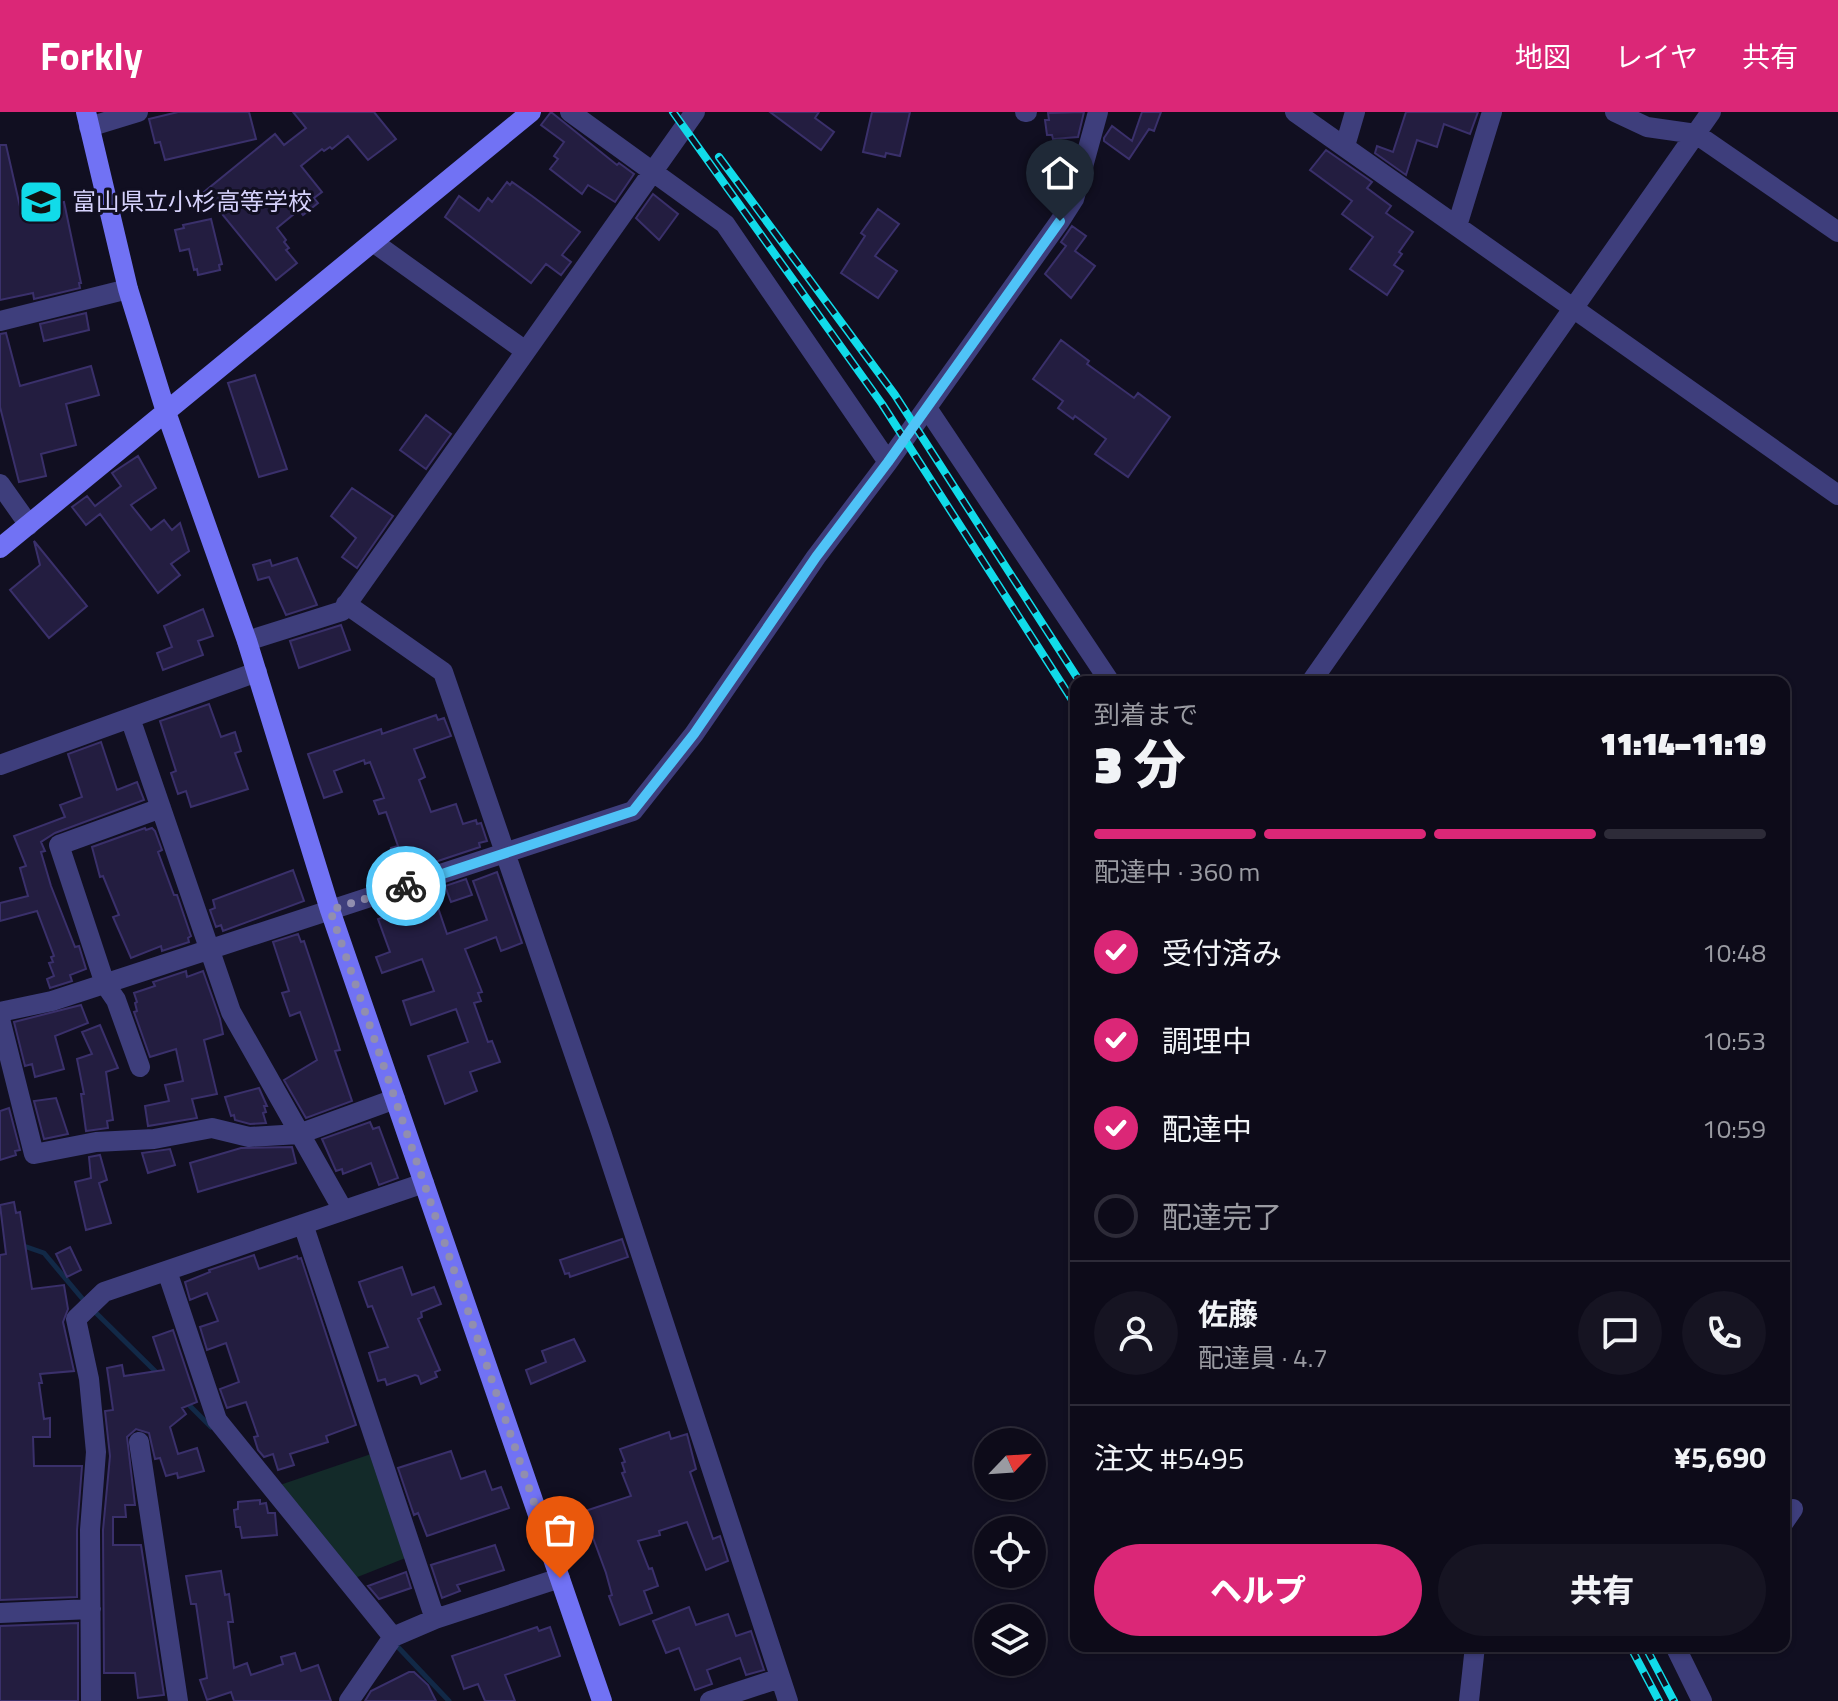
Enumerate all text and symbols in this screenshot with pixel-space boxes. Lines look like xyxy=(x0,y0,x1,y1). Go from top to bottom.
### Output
text: Forkly xyxy=(40,27,143,85)
text: 地図 xyxy=(1515,35,1571,78)
text: レイヤ xyxy=(1615,35,1698,78)
text: 共有 xyxy=(1742,35,1798,78)
pin xyxy=(1026,139,1094,221)
icon: home xyxy=(1038,151,1082,195)
school or university icon: 富山県立小杉高等学校 xyxy=(17,178,65,226)
place label: 富山県立小杉高等学校 xyxy=(72,183,312,219)
text: 到着まで xyxy=(1094,695,1198,734)
text: 11:14–11:19 xyxy=(1600,721,1766,767)
text: 3 分 xyxy=(1094,724,1186,803)
courier xyxy=(366,846,446,926)
text: 配達中 · 360 m xyxy=(1094,852,1260,891)
icon: bike xyxy=(384,864,428,908)
icon: check xyxy=(1094,930,1138,974)
text: 受付済み xyxy=(1162,930,1282,976)
text: 10:48 xyxy=(1702,933,1766,972)
icon: check xyxy=(1094,1018,1138,1062)
text: 調理中 xyxy=(1162,1018,1252,1064)
text: 10:53 xyxy=(1702,1021,1766,1060)
icon: check xyxy=(1094,1106,1138,1150)
text: 配達中 xyxy=(1162,1106,1252,1152)
text: 10:59 xyxy=(1702,1109,1766,1148)
text: 配達完了 xyxy=(1162,1194,1282,1240)
button: person xyxy=(1094,1291,1178,1375)
text: 佐藤 xyxy=(1198,1291,1258,1337)
button: chat xyxy=(1578,1291,1662,1375)
button: phone xyxy=(1682,1291,1766,1375)
text: 配達員 · 4.7 xyxy=(1198,1338,1328,1377)
north arrow xyxy=(974,1428,1046,1500)
map controls xyxy=(974,1428,1046,1676)
text: ¥5,690 xyxy=(1674,1434,1766,1480)
text: 注文 #5495 xyxy=(1094,1435,1245,1481)
pin xyxy=(526,1496,594,1578)
icon: bag xyxy=(538,1508,582,1552)
button: locate xyxy=(974,1516,1046,1588)
button: ヘルプ xyxy=(1094,1544,1422,1636)
button: 共有 xyxy=(1438,1544,1766,1636)
button: layers xyxy=(974,1604,1046,1676)

